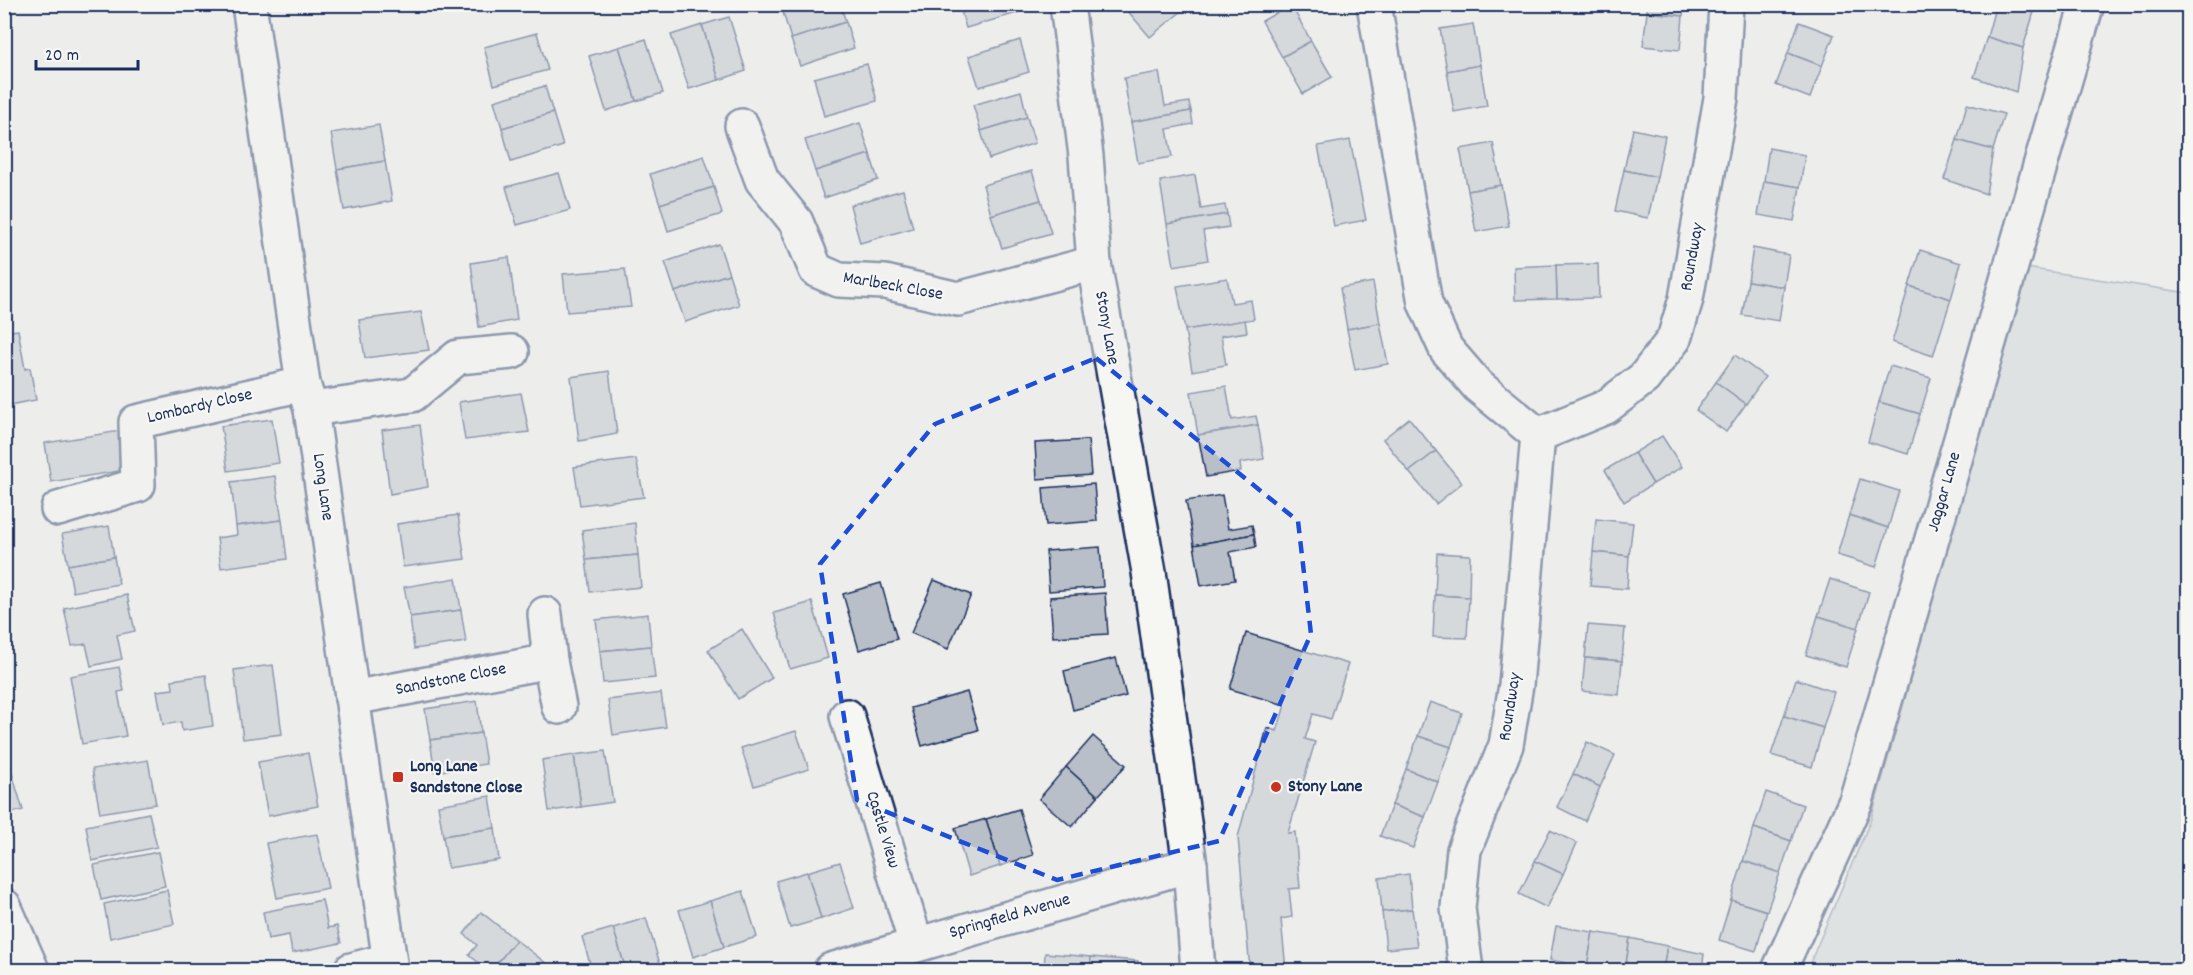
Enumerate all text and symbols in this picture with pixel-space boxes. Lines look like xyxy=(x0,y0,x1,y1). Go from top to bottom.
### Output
scale bar xyxy=(36,33,138,71)
text: 20 m xyxy=(45,44,79,69)
street label: Roundway xyxy=(1675,220,1711,293)
street label: Marlbeck Close xyxy=(841,266,945,308)
street label: Stony Lane xyxy=(1087,289,1125,367)
street label: Lombardy Close xyxy=(145,383,255,431)
street label: Jaggar Lane xyxy=(1922,449,1968,535)
street label: Long Lane xyxy=(305,452,339,522)
street label: Sandstone Close xyxy=(393,657,509,703)
street label: Roundway xyxy=(1493,670,1529,743)
place label: Long Lane Sandstone Close xyxy=(410,755,522,801)
marker: Long Lane Sandstone Close xyxy=(391,770,405,784)
place label: Stony Lane xyxy=(1288,775,1362,800)
marker: Stony Lane xyxy=(1269,780,1283,794)
street label: Castle View xyxy=(858,788,906,872)
street label: Springfield Avenue xyxy=(947,888,1073,946)

